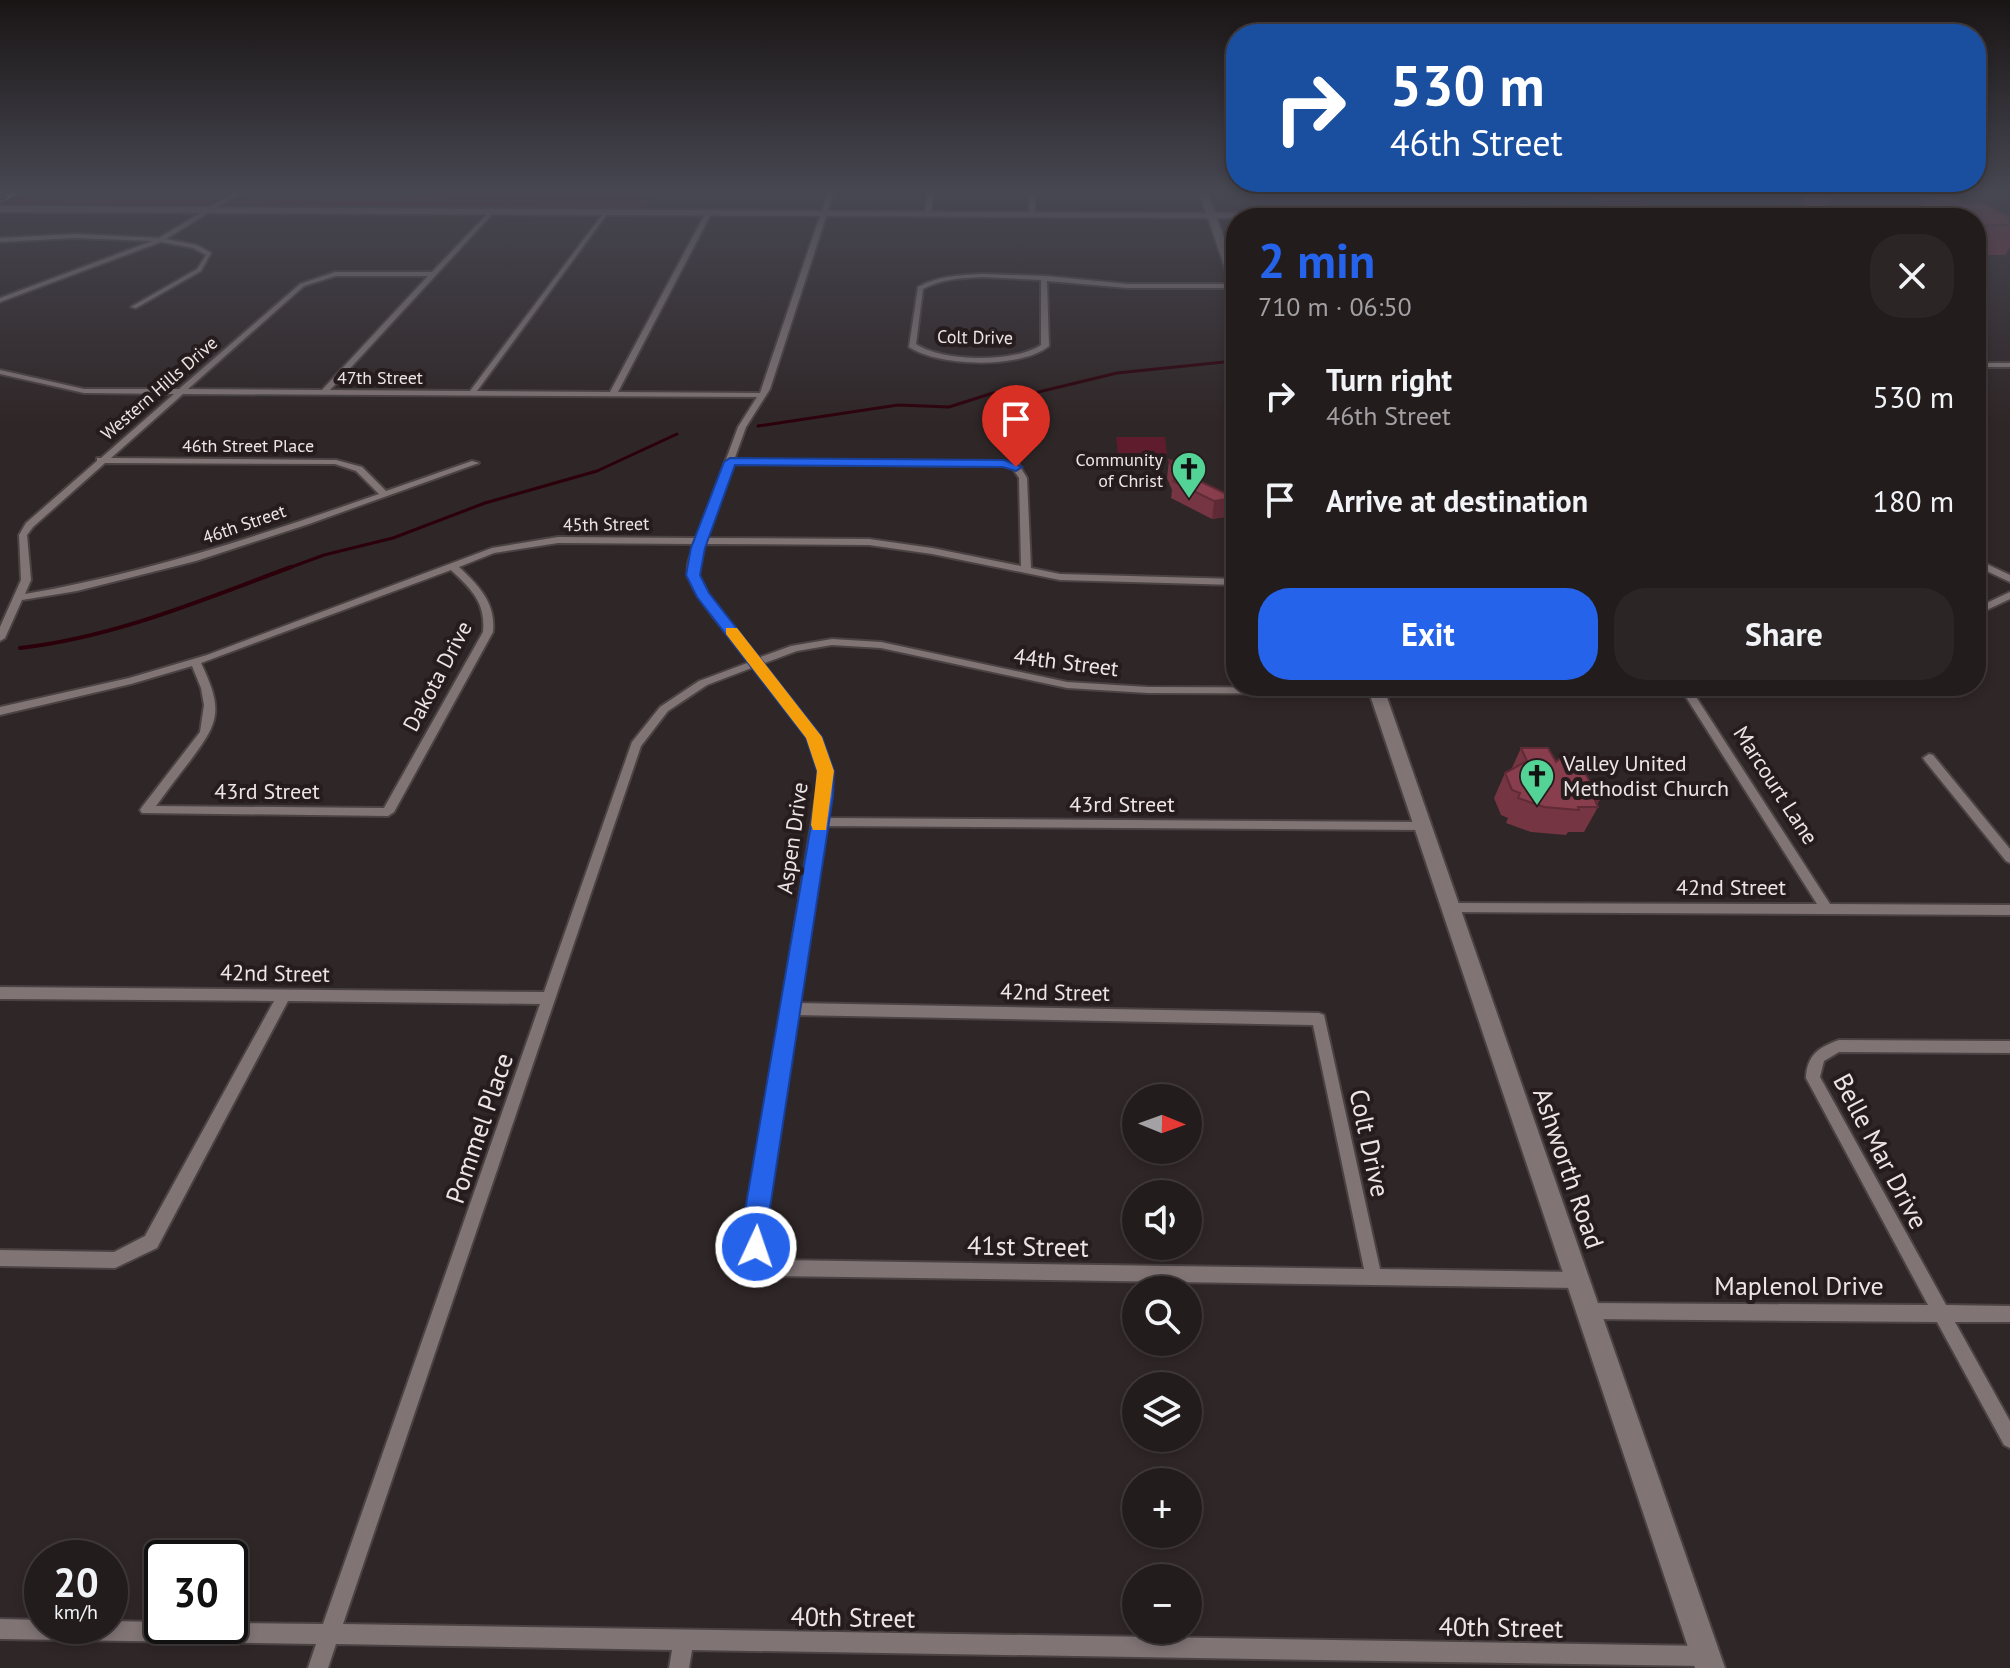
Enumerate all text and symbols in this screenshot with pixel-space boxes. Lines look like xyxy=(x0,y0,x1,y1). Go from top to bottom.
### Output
text: 530 m xyxy=(1390,49,1545,121)
icon: right xyxy=(1258,56,1362,160)
text: 46th Street xyxy=(1390,119,1563,166)
text: 2 min xyxy=(1258,229,1375,291)
button: close xyxy=(1870,234,1954,318)
text: 710 m · 06:50 xyxy=(1258,290,1412,323)
street label: Colt Drive xyxy=(937,325,1013,349)
street label: Western Hills Drive xyxy=(96,331,222,445)
text: Turn right xyxy=(1326,360,1452,399)
street label: 47th Street xyxy=(337,366,423,389)
icon: right xyxy=(1258,374,1302,418)
text: 530 m xyxy=(1873,377,1954,416)
pin xyxy=(982,385,1050,467)
icon: arrive xyxy=(994,397,1038,441)
text: 46th Street xyxy=(1326,399,1451,432)
street label: 46th Street Place xyxy=(182,434,314,457)
place label: Community of Christ xyxy=(1076,448,1164,492)
church icon: Community of Christ xyxy=(1170,450,1208,500)
icon: arrive xyxy=(1258,478,1302,522)
text: Arrive at destination xyxy=(1326,481,1588,520)
text: 180 m xyxy=(1873,481,1954,520)
street label: 46th Street xyxy=(199,499,289,549)
street label: 45th Street xyxy=(563,512,649,536)
button: Exit xyxy=(1258,588,1598,680)
button: Share xyxy=(1614,588,1954,680)
street label: Dakota Drive xyxy=(396,616,478,736)
street label: 44th Street xyxy=(1012,642,1121,682)
street label: Marcourt Lane xyxy=(1727,721,1825,849)
place label: Valley United Methodist Church xyxy=(1562,749,1729,802)
church icon: Valley United Methodist Church xyxy=(1518,757,1556,807)
street label: 43rd Street xyxy=(214,777,320,805)
street label: Aspen Drive xyxy=(770,780,814,896)
street label: 43rd Street xyxy=(1069,790,1175,818)
street label: 42nd Street xyxy=(1676,873,1786,901)
street label: 42nd Street xyxy=(220,958,331,988)
street label: 42nd Street xyxy=(1000,977,1111,1007)
street label: Pommel Place xyxy=(438,1048,520,1208)
street label: Belle Mar Drive xyxy=(1826,1068,1936,1234)
street label: Ashworth Road xyxy=(1526,1083,1612,1253)
north arrow xyxy=(1122,1084,1202,1164)
map controls xyxy=(1122,1084,1202,1644)
street label: Colt Drive xyxy=(1342,1086,1398,1200)
button: sound xyxy=(1122,1180,1202,1260)
position arrow xyxy=(714,1205,798,1289)
street label: 41st Street xyxy=(967,1228,1089,1264)
street label: Maplenol Drive xyxy=(1714,1269,1884,1302)
button: search xyxy=(1122,1276,1202,1356)
button: layers xyxy=(1122,1372,1202,1452)
button: + xyxy=(1122,1468,1202,1548)
speed limit sign: 30 xyxy=(144,1540,248,1644)
text: 20 xyxy=(53,1556,99,1608)
button: − xyxy=(1122,1564,1202,1644)
text: km/h xyxy=(54,1599,98,1625)
street label: 40th Street xyxy=(790,1599,916,1635)
street label: 40th Street xyxy=(1438,1609,1564,1645)

